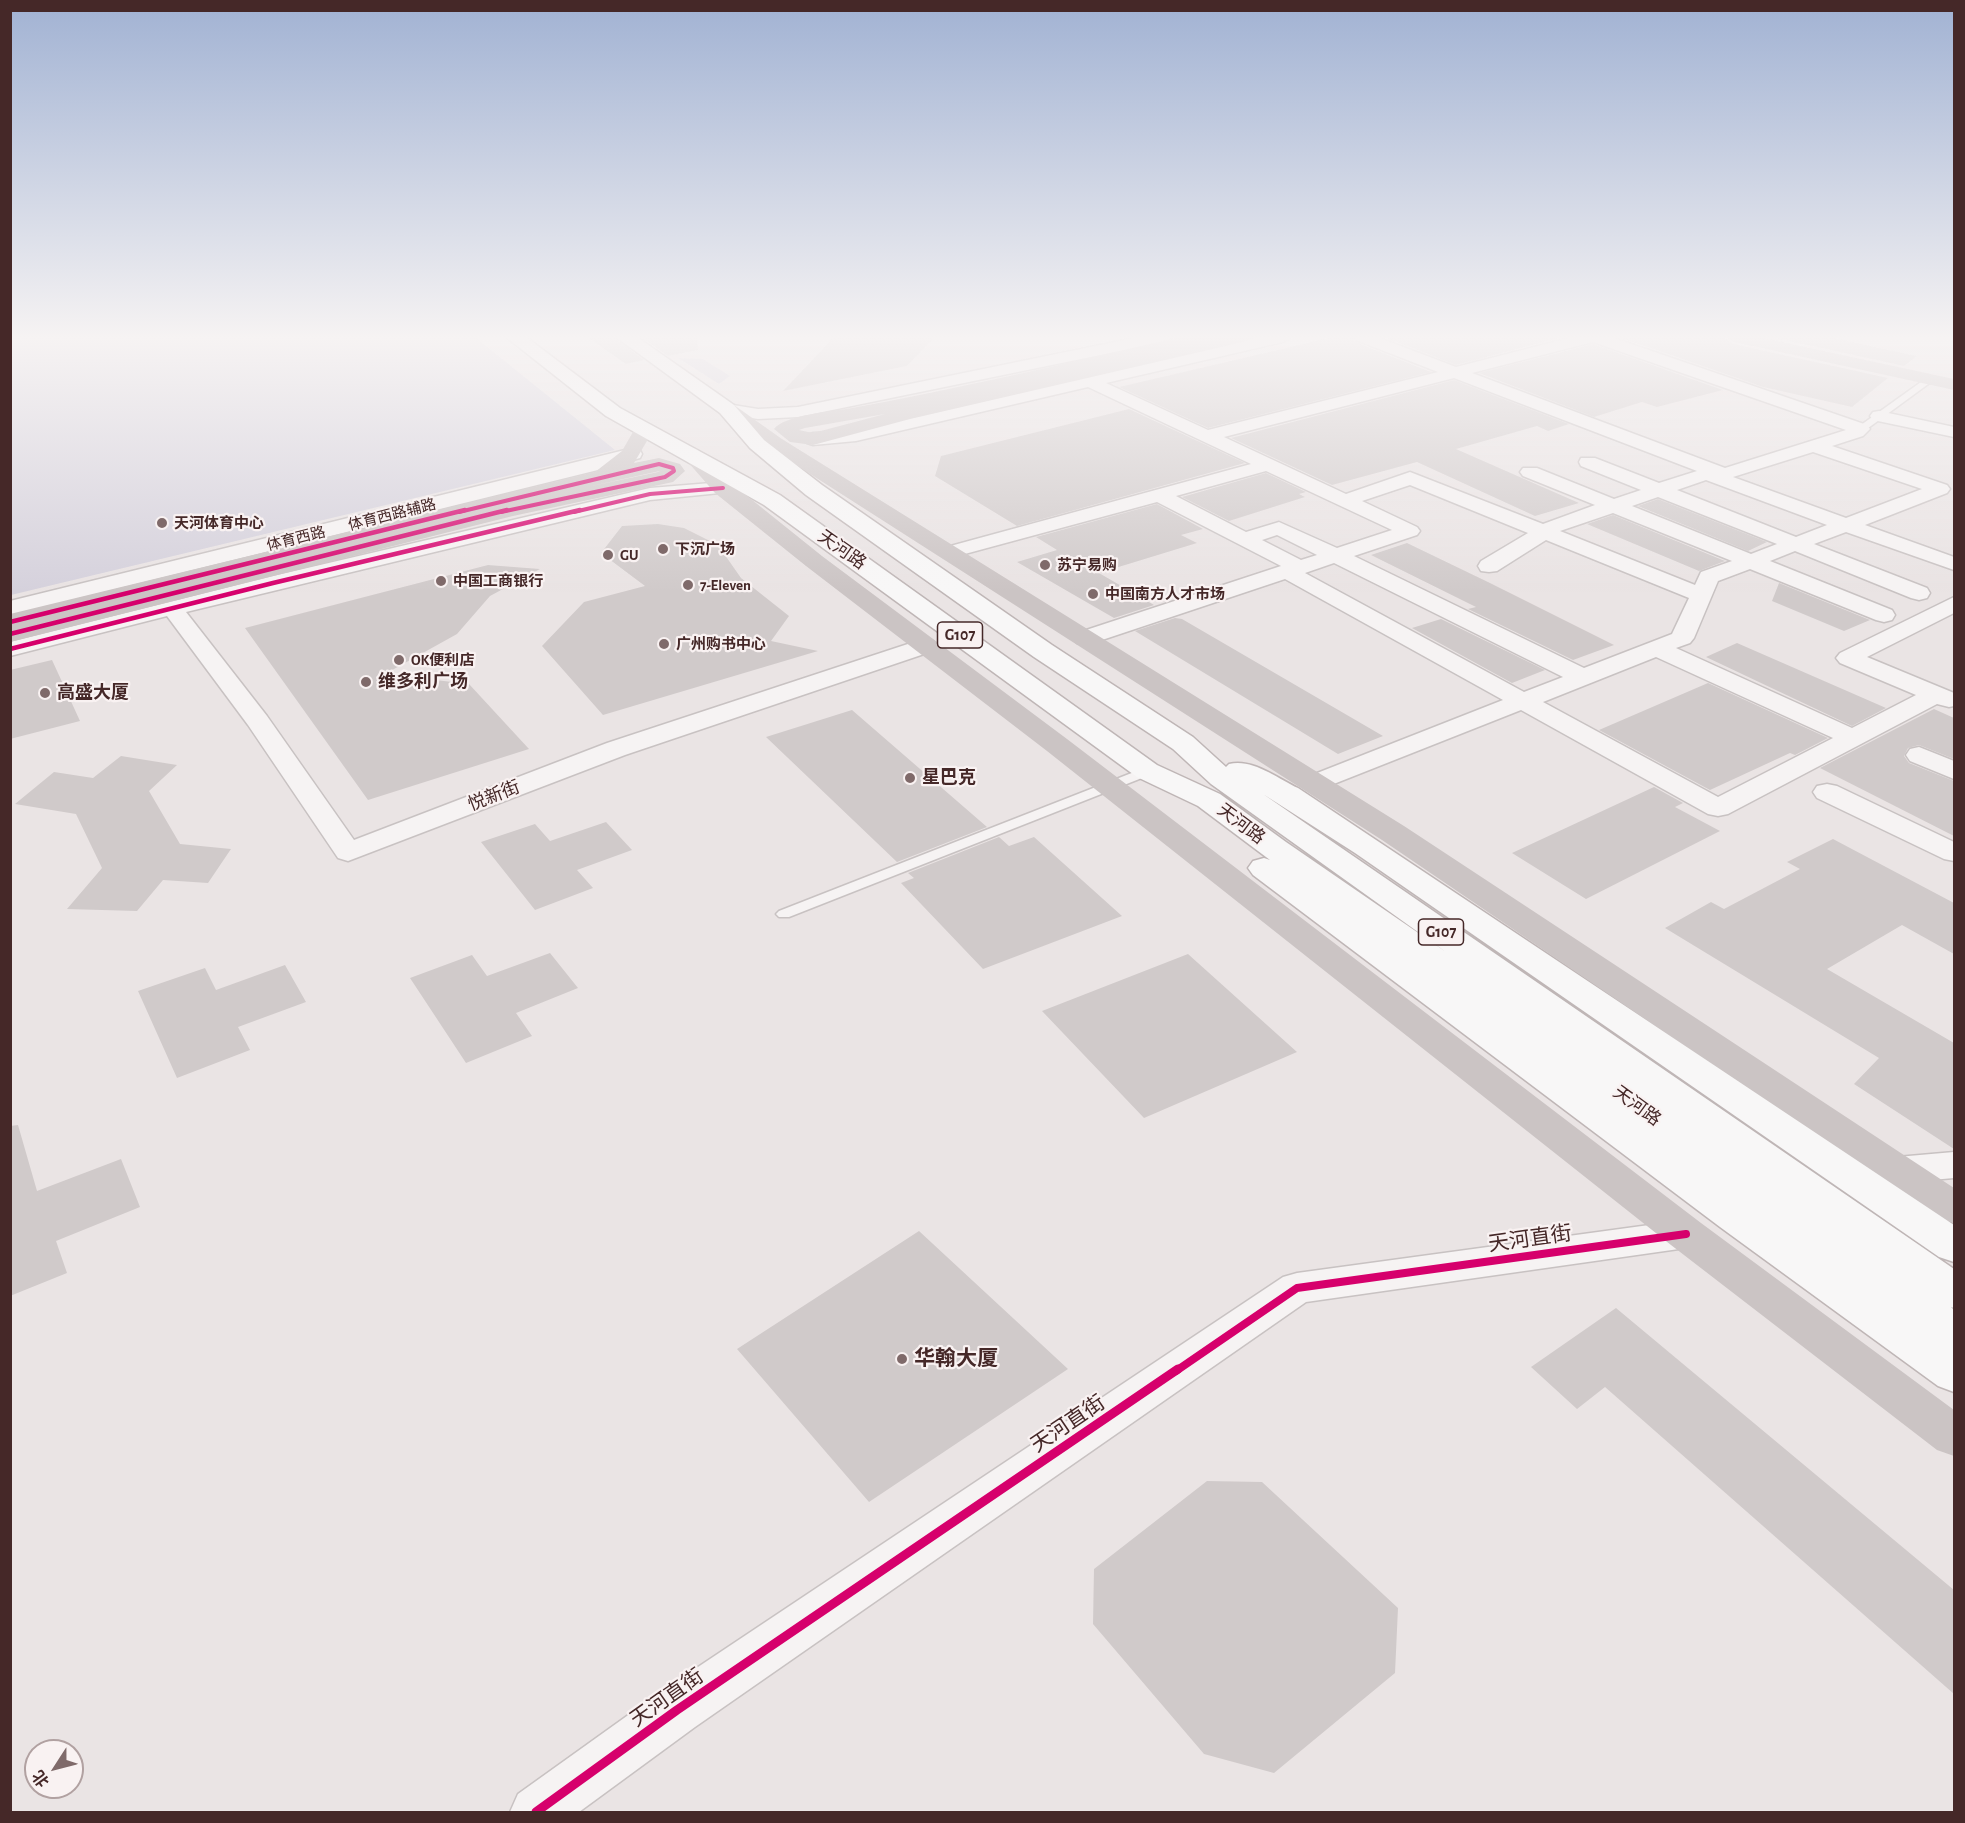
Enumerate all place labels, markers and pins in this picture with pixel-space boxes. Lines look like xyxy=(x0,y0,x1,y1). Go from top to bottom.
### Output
place label: 天河体育中心 xyxy=(174,514,264,532)
marker: 天河体育中心 xyxy=(155,516,169,530)
place label: 下沉广场 xyxy=(675,540,735,558)
marker: 下沉广场 xyxy=(656,542,670,556)
place label: GU xyxy=(620,546,639,564)
marker: GU xyxy=(601,548,615,562)
place label: 苏宁易购 xyxy=(1057,556,1117,574)
marker: 苏宁易购 xyxy=(1038,558,1052,572)
place label: 中国工商银行 xyxy=(453,572,543,590)
marker: 中国工商银行 xyxy=(434,574,448,588)
place label: 7-Eleven xyxy=(700,576,751,594)
marker: 7-Eleven xyxy=(681,578,695,592)
place label: 中国南方人才市场 xyxy=(1105,585,1225,603)
marker: 中国南方人才市场 xyxy=(1086,587,1100,601)
place label: 广州购书中心 xyxy=(676,635,766,653)
marker: 广州购书中心 xyxy=(657,637,671,651)
place label: OK便利店 xyxy=(411,651,474,669)
marker: OK便利店 xyxy=(392,653,406,667)
place label: 维多利广场 xyxy=(378,671,468,693)
marker: 维多利广场 xyxy=(359,675,373,689)
place label: 高盛大厦 xyxy=(57,682,129,704)
marker: 高盛大厦 xyxy=(38,686,52,700)
place label: 星巴克 xyxy=(922,767,976,789)
marker: 星巴克 xyxy=(903,771,917,785)
place label: 华翰大厦 xyxy=(914,1346,998,1372)
marker: 华翰大厦 xyxy=(895,1352,909,1366)

